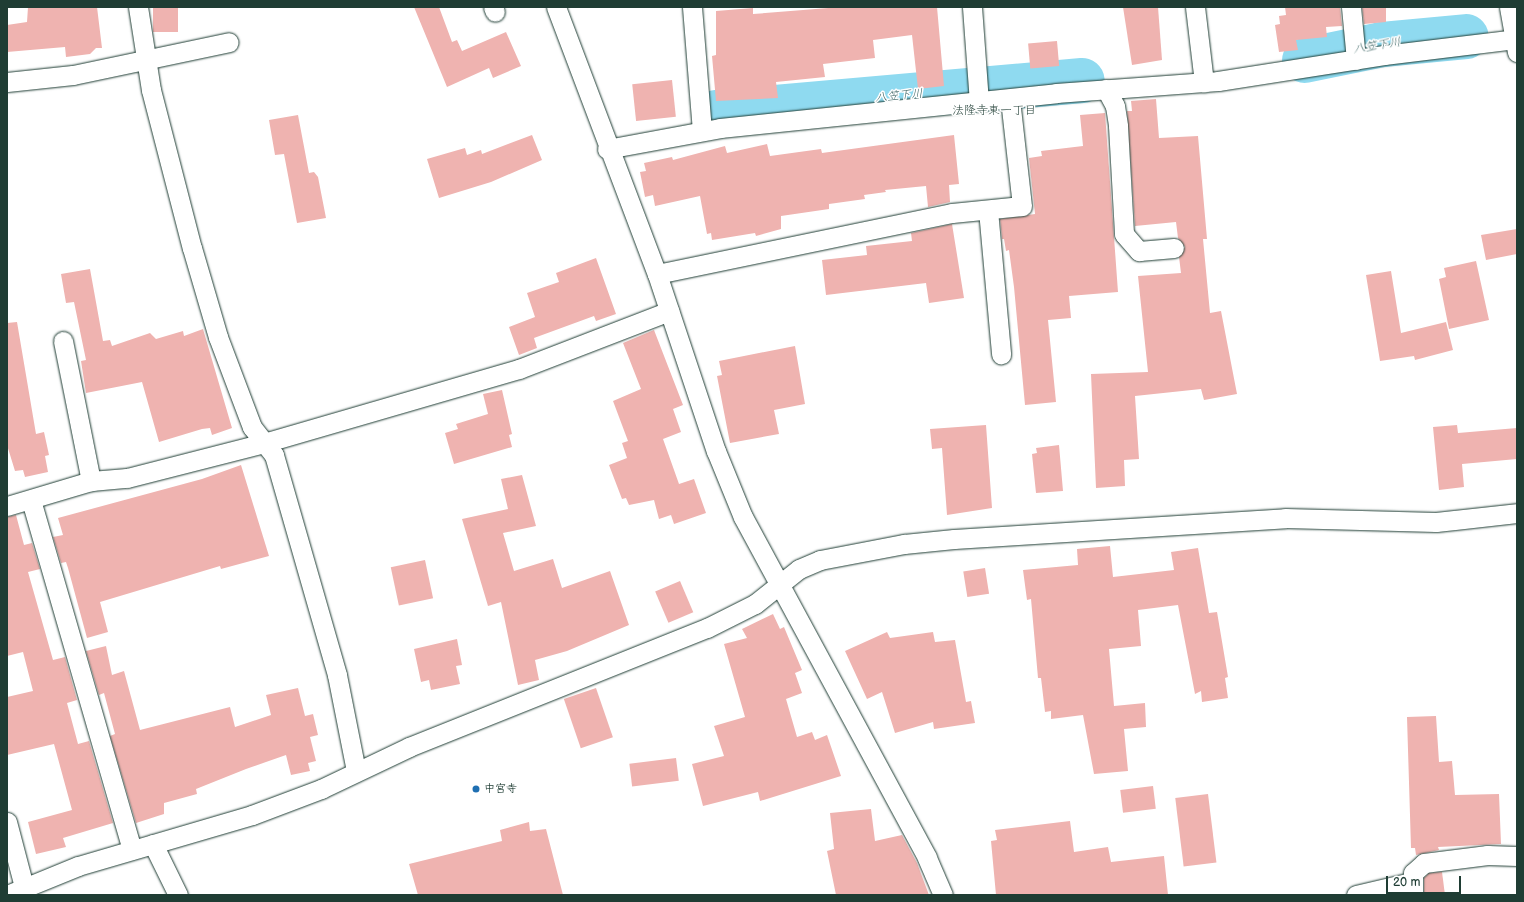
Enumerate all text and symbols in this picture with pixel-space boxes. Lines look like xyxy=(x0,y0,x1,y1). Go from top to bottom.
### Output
water label: 八笠下川 xyxy=(1352,35,1402,57)
water label: 八笠下川 xyxy=(874,87,924,105)
district label: 法隆寺東一丁目 xyxy=(952,104,1036,118)
place label: 中宮寺 xyxy=(484,782,517,796)
marker: 中宮寺 xyxy=(471,784,481,794)
scale bar xyxy=(1388,868,1463,894)
text: 20 m xyxy=(1393,875,1420,890)

